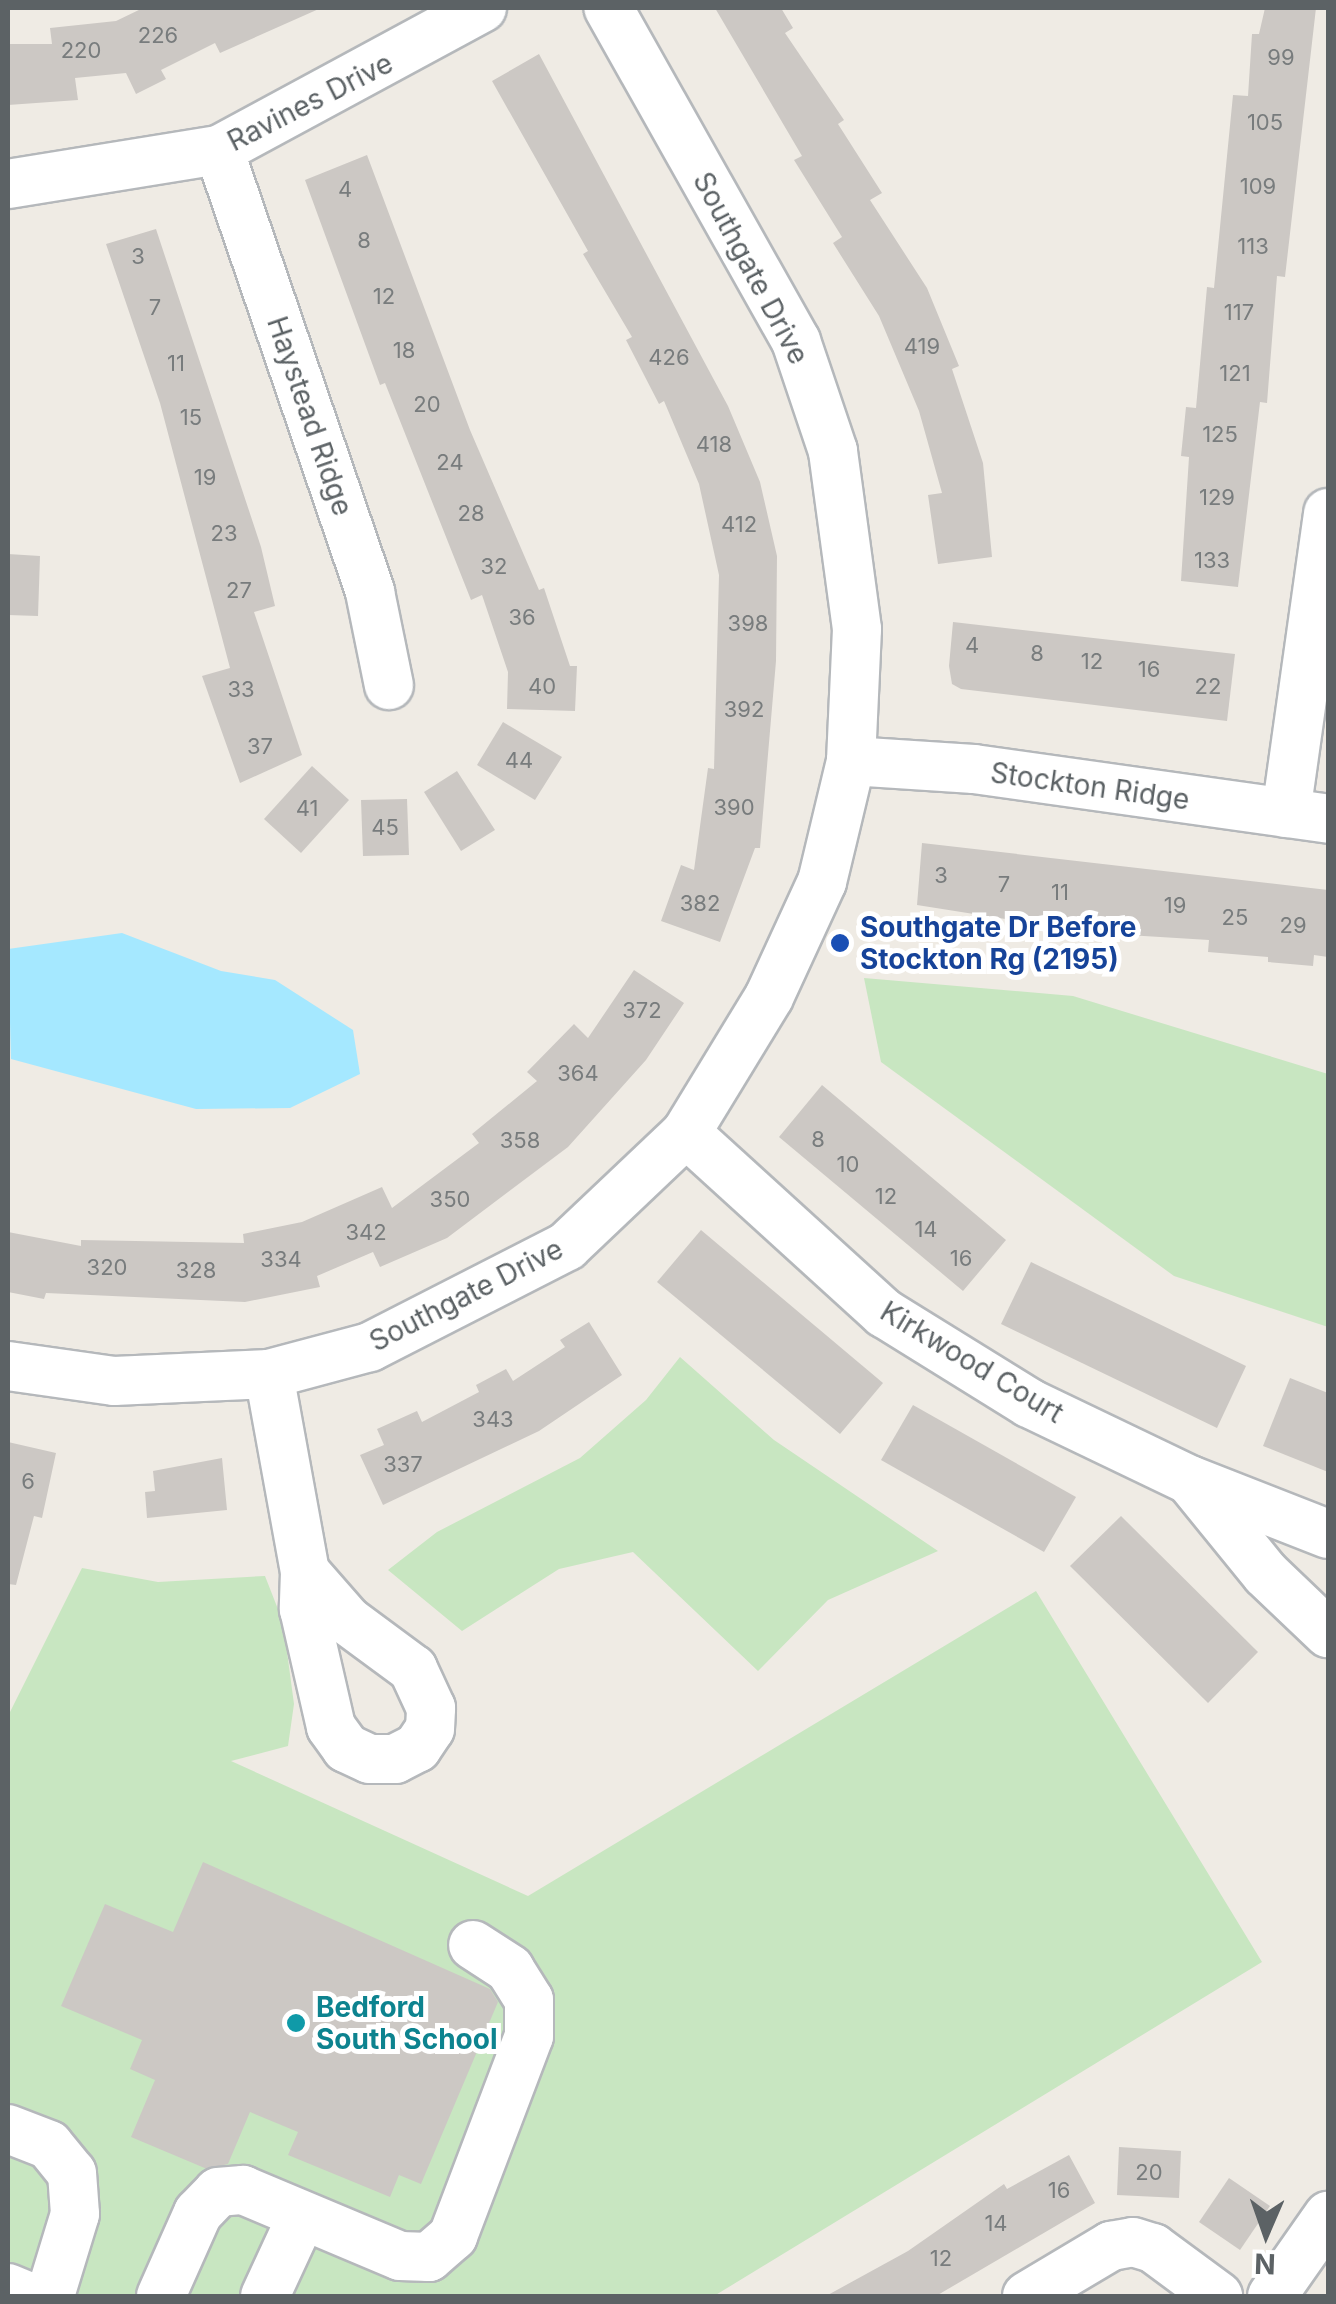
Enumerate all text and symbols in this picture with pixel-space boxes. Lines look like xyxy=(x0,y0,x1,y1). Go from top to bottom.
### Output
house number: 226 xyxy=(138,23,178,49)
house number: 220 xyxy=(61,38,101,64)
house number: 99 xyxy=(1267,45,1295,71)
street label: Ravines Drive xyxy=(222,46,398,158)
house number: 105 xyxy=(1247,110,1283,136)
street label: Southgate Drive xyxy=(686,166,816,370)
house number: 109 xyxy=(1240,174,1276,200)
house number: 4 xyxy=(338,177,352,203)
house number: 8 xyxy=(357,228,371,254)
house number: 113 xyxy=(1237,234,1269,260)
house number: 3 xyxy=(131,244,145,270)
house number: 12 xyxy=(373,284,395,310)
house number: 7 xyxy=(149,295,161,321)
house number: 117 xyxy=(1224,300,1254,326)
street label: Haystead Ridge xyxy=(260,312,360,520)
house number: 419 xyxy=(904,334,940,360)
house number: 18 xyxy=(393,338,415,364)
house number: 426 xyxy=(648,345,690,371)
house number: 11 xyxy=(167,351,185,377)
house number: 121 xyxy=(1219,361,1251,387)
house number: 20 xyxy=(413,392,441,418)
house number: 15 xyxy=(180,405,202,431)
house number: 125 xyxy=(1202,422,1238,448)
house number: 418 xyxy=(696,432,732,458)
house number: 24 xyxy=(436,450,464,476)
house number: 19 xyxy=(194,465,216,491)
house number: 129 xyxy=(1199,485,1235,511)
house number: 28 xyxy=(457,501,485,527)
house number: 412 xyxy=(721,512,757,538)
house number: 23 xyxy=(210,521,238,547)
house number: 133 xyxy=(1194,548,1230,574)
house number: 32 xyxy=(480,554,508,580)
house number: 27 xyxy=(226,578,252,604)
house number: 36 xyxy=(508,605,536,631)
house number: 398 xyxy=(728,611,768,637)
house number: 4 xyxy=(965,633,979,659)
house number: 8 xyxy=(1030,641,1044,667)
house number: 12 xyxy=(1081,649,1103,675)
house number: 16 xyxy=(1138,657,1160,683)
house number: 40 xyxy=(528,674,556,700)
house number: 22 xyxy=(1195,674,1221,700)
house number: 33 xyxy=(227,677,255,703)
house number: 392 xyxy=(724,697,764,723)
house number: 37 xyxy=(247,734,273,760)
house number: 44 xyxy=(505,748,533,774)
street label: Stockton Ridge xyxy=(988,755,1192,817)
house number: 390 xyxy=(713,795,755,821)
house number: 41 xyxy=(296,796,318,822)
house number: 45 xyxy=(371,815,399,841)
house number: 3 xyxy=(934,863,948,889)
house number: 7 xyxy=(998,872,1010,898)
house number: 11 xyxy=(1051,880,1069,906)
house number: 382 xyxy=(680,891,720,917)
house number: 19 xyxy=(1164,893,1186,919)
house number: 25 xyxy=(1222,905,1248,931)
place label: Southgate Dr Before Stockton Rg (2195) xyxy=(860,910,1136,976)
house number: 29 xyxy=(1279,913,1307,939)
marker: Southgate Dr Before Stockton Rg (2195) xyxy=(829,932,851,954)
house number: 372 xyxy=(622,998,662,1024)
house number: 364 xyxy=(557,1061,599,1087)
house number: 8 xyxy=(811,1127,825,1153)
house number: 358 xyxy=(500,1128,540,1154)
house number: 10 xyxy=(837,1152,859,1178)
house number: 12 xyxy=(875,1184,897,1210)
house number: 350 xyxy=(430,1187,470,1213)
house number: 14 xyxy=(914,1217,938,1243)
house number: 342 xyxy=(345,1220,387,1246)
street label: Southgate Drive xyxy=(364,1232,568,1358)
house number: 16 xyxy=(950,1246,972,1272)
house number: 334 xyxy=(260,1247,302,1273)
house number: 320 xyxy=(87,1255,127,1281)
house number: 328 xyxy=(176,1258,216,1284)
street label: Kirkwood Court xyxy=(874,1294,1070,1430)
house number: 343 xyxy=(472,1407,514,1433)
house number: 337 xyxy=(383,1452,423,1478)
house number: 6 xyxy=(21,1469,35,1495)
place label: Bedford South School xyxy=(316,1990,497,2056)
marker: Bedford South School xyxy=(285,2012,307,2034)
house number: 20 xyxy=(1135,2160,1163,2186)
house number: 16 xyxy=(1048,2178,1070,2204)
north arrow xyxy=(1216,2184,1316,2284)
house number: 14 xyxy=(984,2211,1008,2237)
house number: 12 xyxy=(930,2246,952,2272)
text: N xyxy=(1254,2247,1276,2281)

